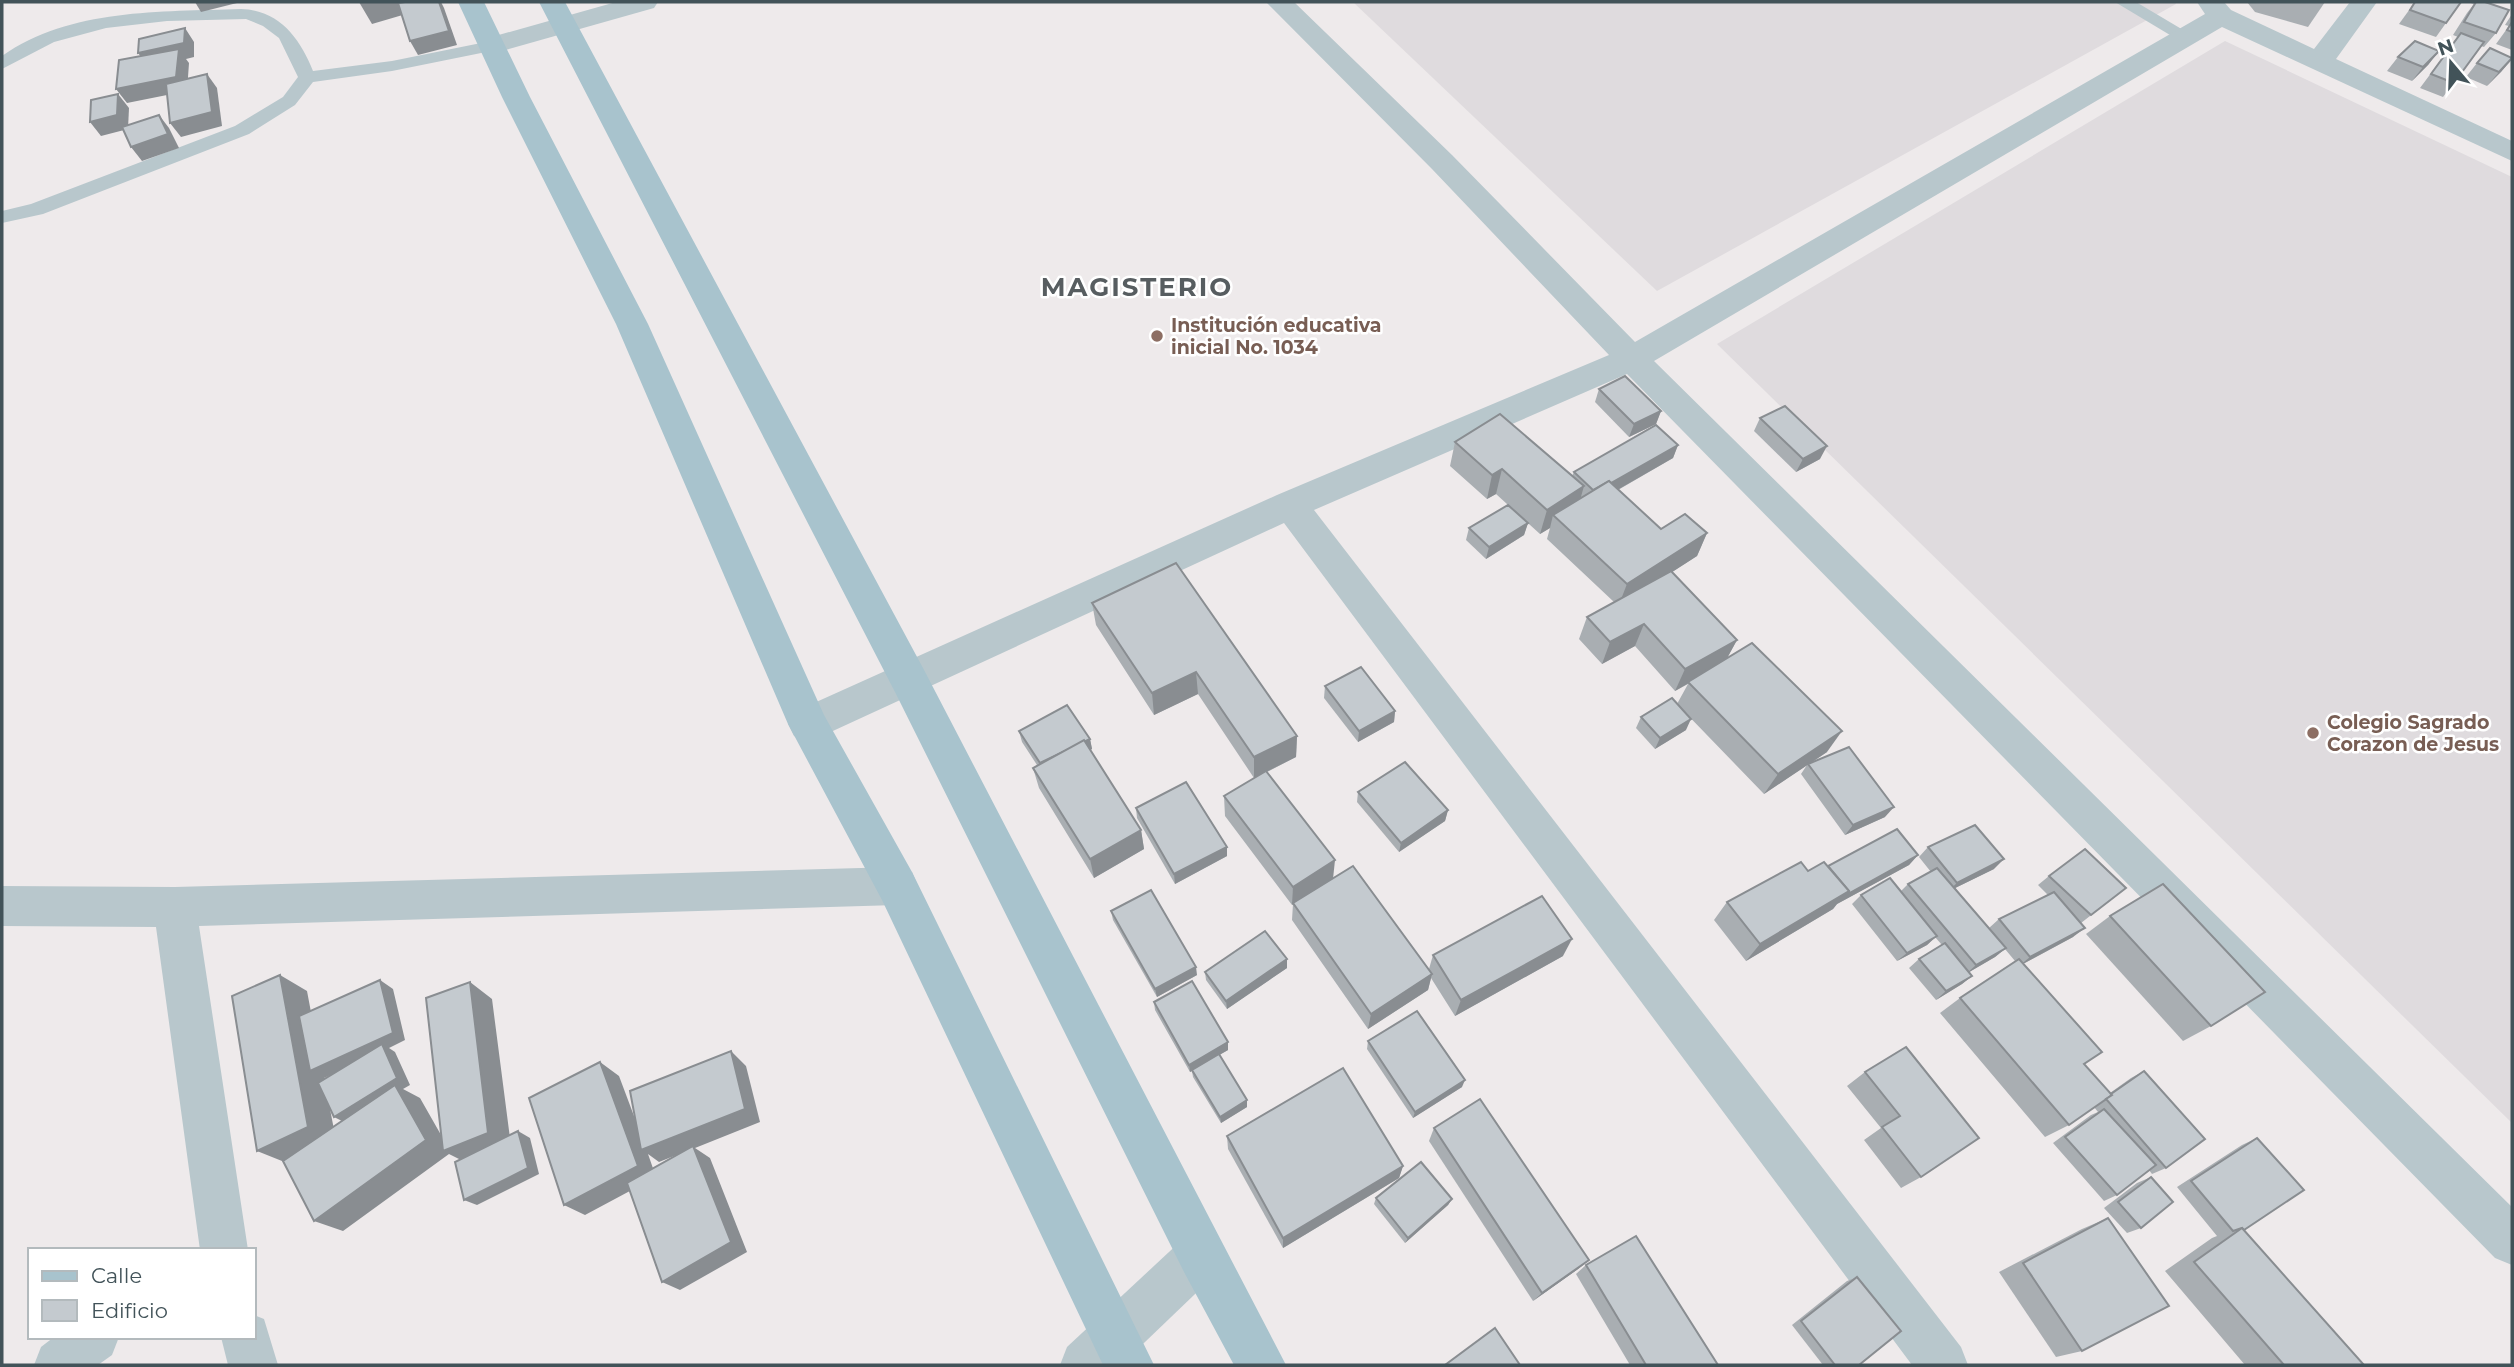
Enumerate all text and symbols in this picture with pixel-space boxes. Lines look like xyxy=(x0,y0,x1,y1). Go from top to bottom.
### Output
north arrow xyxy=(2416,28,2486,98)
text: N xyxy=(2435,34,2457,61)
district label: MAGISTERIO xyxy=(1041,271,1233,303)
place label: Institución educativa inicial No. 1034 xyxy=(1171,314,1381,359)
marker: Institución educativa inicial No. 1034 xyxy=(1149,328,1165,344)
place label: Colegio Sagrado Corazon de Jesus xyxy=(2327,711,2499,756)
marker: Colegio Sagrado Corazon de Jesus xyxy=(2305,725,2321,741)
legend xyxy=(28,1248,256,1339)
text: Calle xyxy=(91,1263,142,1288)
text: Edificio xyxy=(91,1298,168,1323)

